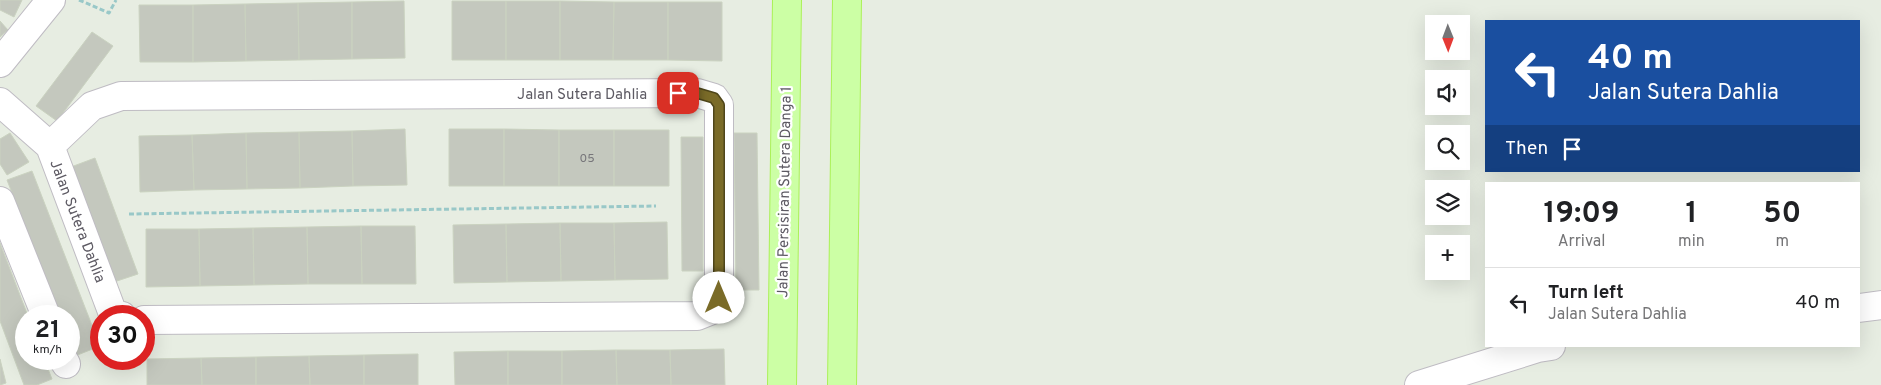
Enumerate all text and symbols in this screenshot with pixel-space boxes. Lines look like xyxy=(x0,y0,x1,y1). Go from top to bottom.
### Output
north arrow xyxy=(1425,15,1470,60)
map controls xyxy=(1425,15,1470,280)
text: 40 m xyxy=(1588,37,1673,81)
icon: left xyxy=(1505,40,1570,105)
button: sound xyxy=(1425,70,1470,115)
pin xyxy=(657,72,699,114)
icon: arrive xyxy=(664,79,692,107)
text: Jalan Sutera Dahlia xyxy=(1588,80,1779,107)
street label: Jalan Sutera Dahlia xyxy=(517,86,647,105)
street label: Jalan Persisiran Sutera Danga 1 xyxy=(774,86,797,298)
button: search xyxy=(1425,125,1470,170)
icon: arrive xyxy=(1558,135,1586,163)
text: Then xyxy=(1505,137,1548,161)
house number: 05 xyxy=(579,151,595,167)
street label: Jalan Sutera Dahlia xyxy=(44,157,109,286)
button: layers xyxy=(1425,180,1470,225)
text: 19:09 xyxy=(1544,196,1620,233)
text: 1 xyxy=(1685,196,1697,233)
text: 50 xyxy=(1763,196,1801,233)
text: Arrival xyxy=(1558,232,1605,252)
text: min xyxy=(1678,232,1705,252)
text: m xyxy=(1776,232,1789,252)
button: + xyxy=(1425,235,1470,280)
position arrow xyxy=(692,271,744,323)
text: Turn left xyxy=(1548,281,1624,305)
icon: left xyxy=(1505,289,1533,317)
text: 40 m xyxy=(1795,291,1840,315)
speed limit sign: 30 xyxy=(90,305,155,370)
text: Jalan Sutera Dahlia xyxy=(1548,305,1687,325)
text: 21 xyxy=(35,315,60,347)
text: km/h xyxy=(33,342,62,358)

